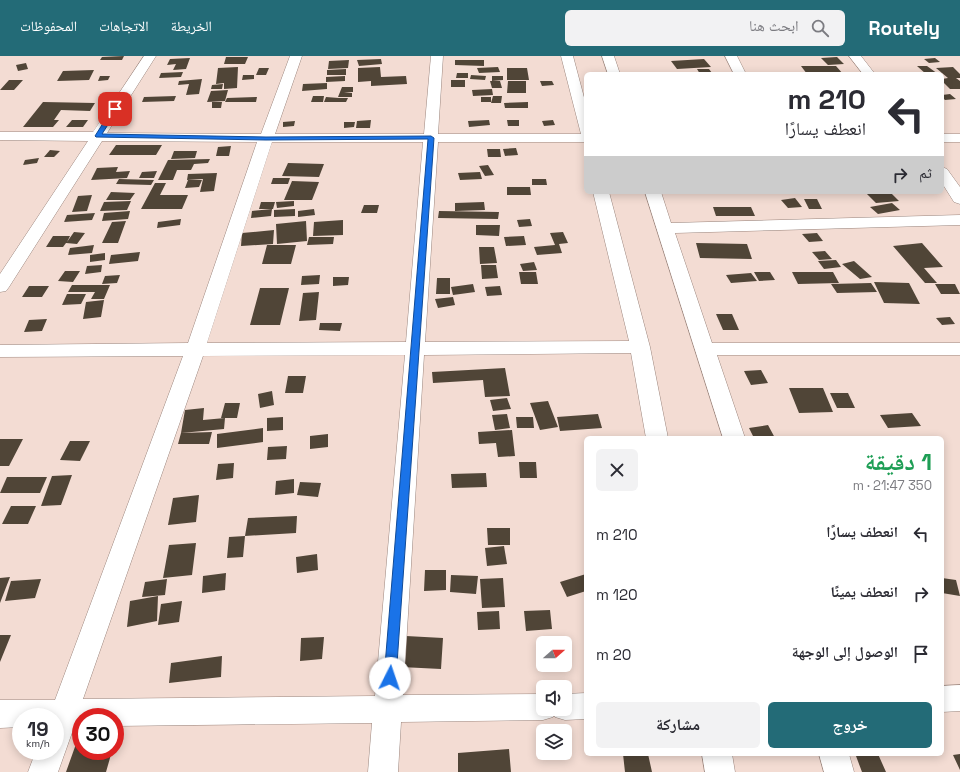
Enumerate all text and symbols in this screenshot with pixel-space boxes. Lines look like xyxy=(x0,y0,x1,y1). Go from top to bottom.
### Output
search box xyxy=(565,10,845,46)
text: ابحث هنا xyxy=(749,16,799,35)
text: Routely xyxy=(869,16,940,41)
text: المحفوظات xyxy=(20,17,77,35)
text: الاتجاهات xyxy=(99,17,149,35)
text: الخريطة xyxy=(171,17,212,35)
icon: search xyxy=(809,17,831,39)
text: 210 m xyxy=(788,81,866,117)
icon: left xyxy=(880,88,932,140)
pin xyxy=(98,92,132,126)
icon: arrive xyxy=(104,98,126,120)
text: انعطف يسارًا xyxy=(785,117,866,140)
text: ثم xyxy=(919,163,932,182)
icon: right xyxy=(889,164,911,186)
text: 1 دقيقة xyxy=(865,446,932,477)
button: close xyxy=(596,449,638,491)
text: 350 m · 21:47 xyxy=(853,477,932,494)
text: انعطف يسارًا xyxy=(826,522,898,541)
icon: left xyxy=(910,523,932,545)
text: 210 m xyxy=(596,525,638,544)
text: انعطف يمينًا xyxy=(831,582,898,601)
icon: right xyxy=(910,583,932,605)
text: 120 m xyxy=(596,585,638,604)
north arrow xyxy=(536,636,572,672)
map controls xyxy=(536,636,572,760)
text: الوصول إلى الوجهة xyxy=(792,642,898,661)
icon: arrive xyxy=(910,643,932,665)
text: 20 m xyxy=(596,645,631,664)
position arrow xyxy=(369,657,411,699)
button: sound xyxy=(536,680,572,716)
button: مشاركة xyxy=(596,702,760,748)
button: خروج xyxy=(768,702,932,748)
speed limit sign: 30 xyxy=(72,708,124,760)
text: 19 xyxy=(27,716,49,742)
button: layers xyxy=(536,724,572,760)
text: km/h xyxy=(26,737,50,750)

